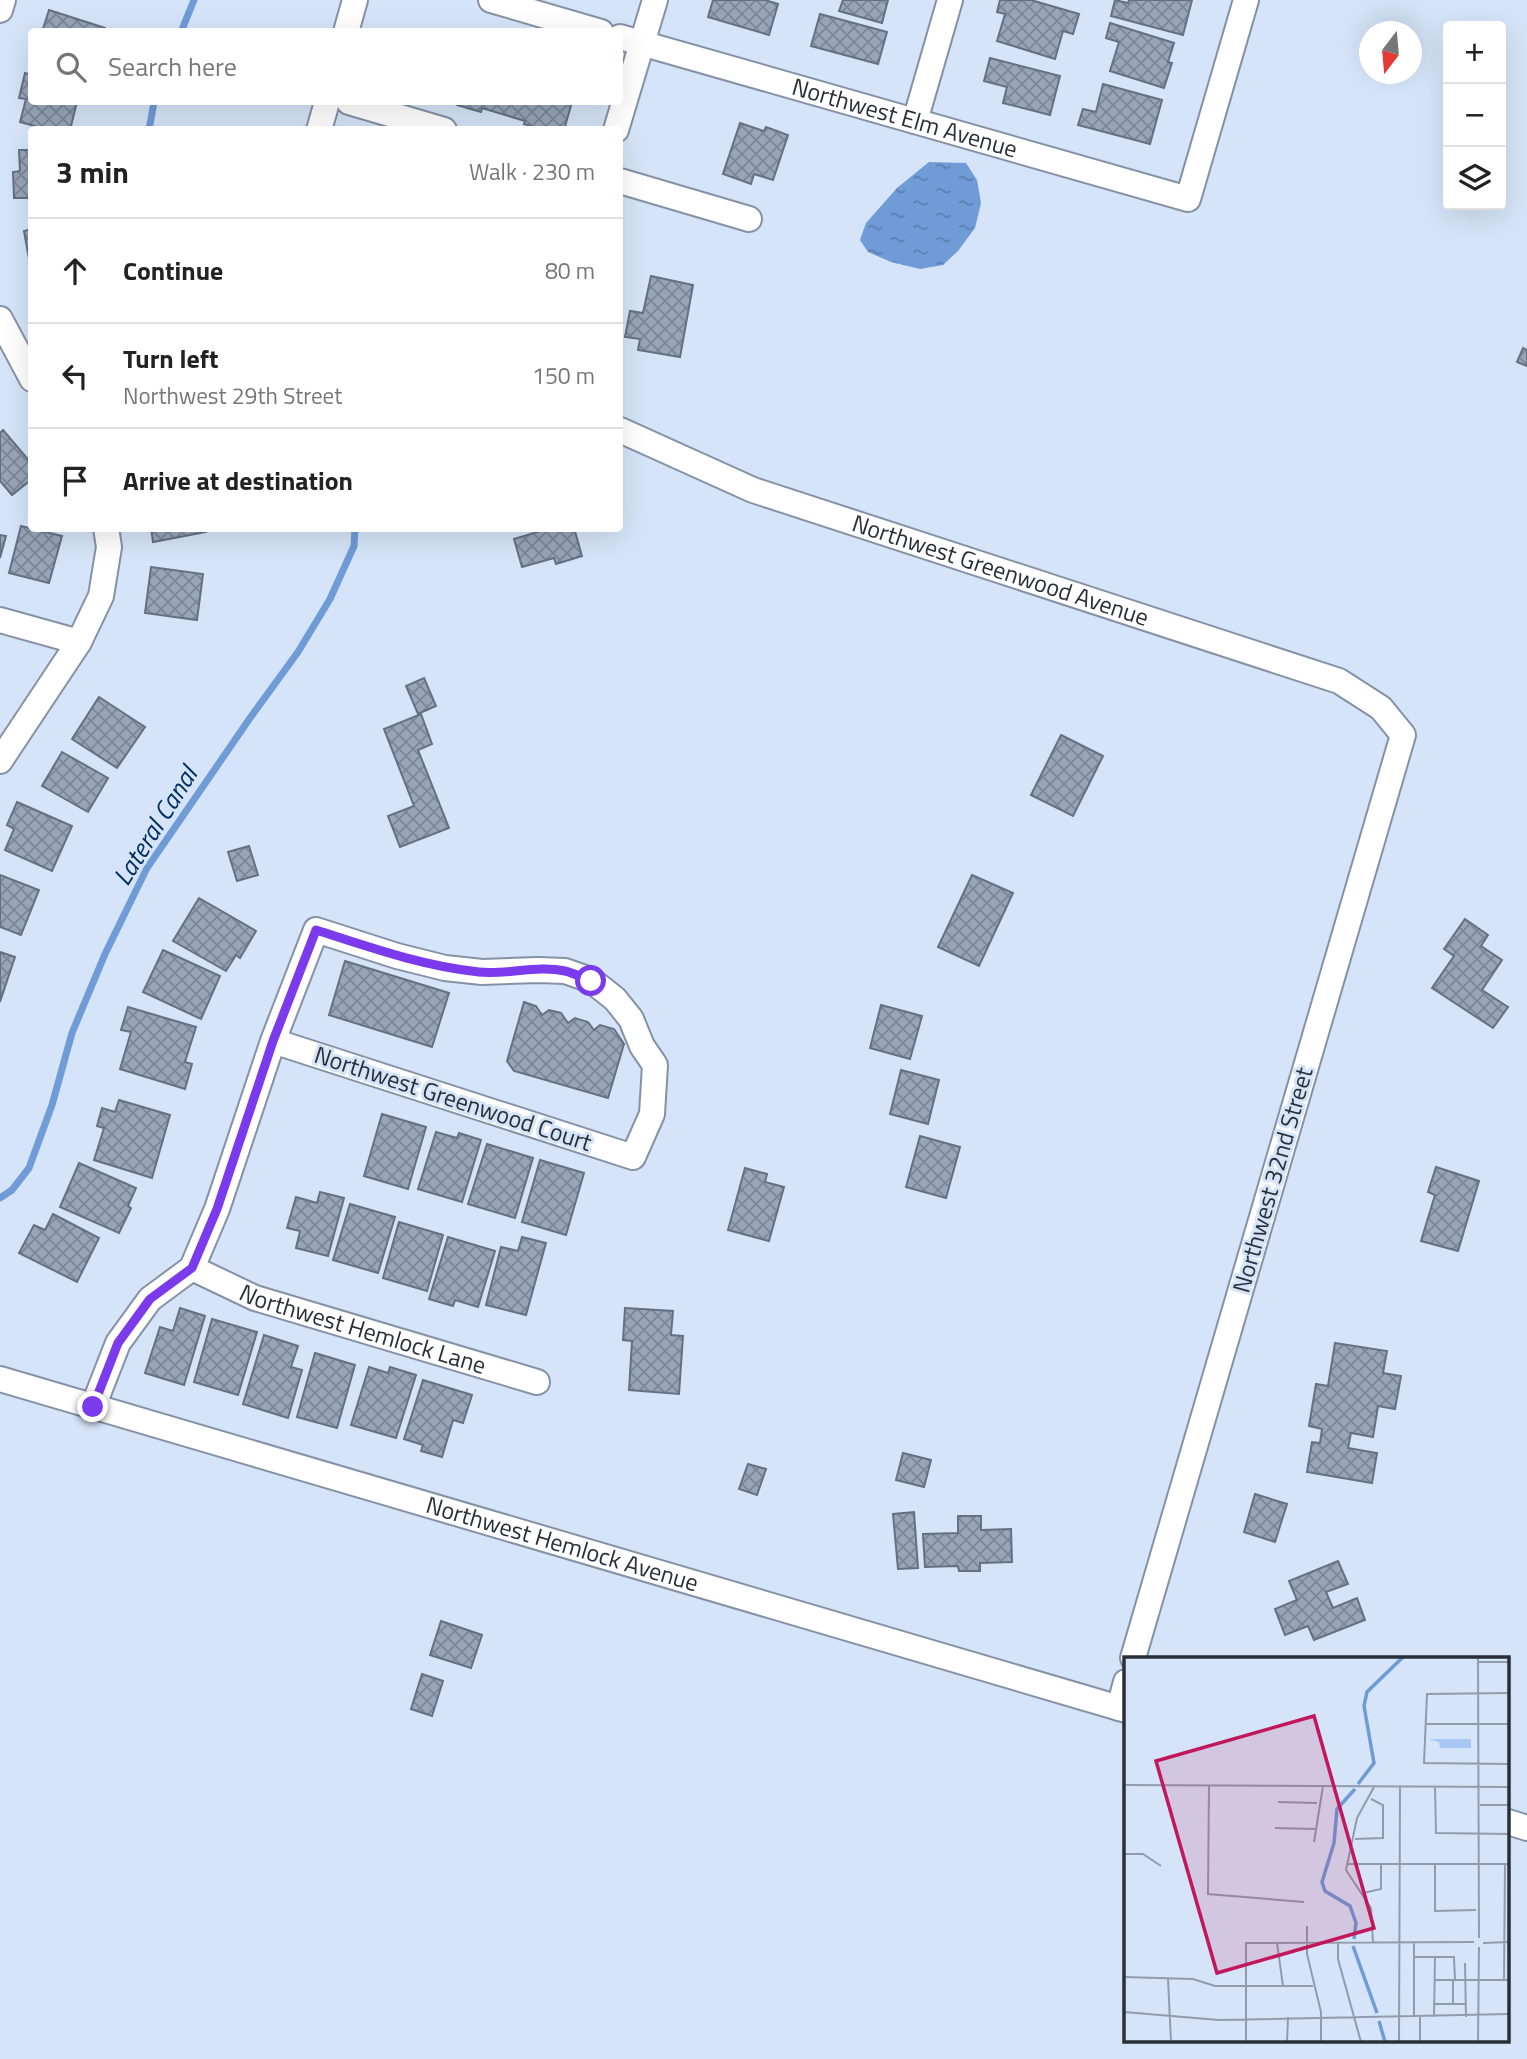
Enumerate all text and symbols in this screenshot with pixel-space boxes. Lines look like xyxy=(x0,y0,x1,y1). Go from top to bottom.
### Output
north arrow xyxy=(1359,21,1422,84)
map controls xyxy=(1443,21,1506,210)
button: + xyxy=(1443,21,1506,84)
search box xyxy=(28,28,623,105)
text: Search here xyxy=(108,47,237,86)
icon: search xyxy=(52,48,90,86)
street label: Northwest Elm Avenue xyxy=(788,68,1022,166)
button: − xyxy=(1443,84,1506,147)
button: layers xyxy=(1443,147,1506,210)
text: 3 min xyxy=(56,149,129,195)
text: Walk · 230 m xyxy=(469,154,595,189)
text: Continue xyxy=(123,251,223,290)
icon: ahead xyxy=(56,252,94,290)
text: 80 m xyxy=(545,253,595,288)
text: Turn left xyxy=(123,339,218,378)
icon: left xyxy=(56,357,94,395)
text: 150 m xyxy=(532,358,595,393)
text: Northwest 29th Street xyxy=(123,378,342,413)
text: Arrive at destination xyxy=(123,461,353,500)
icon: arrive xyxy=(56,462,94,500)
street label: Northwest Greenwood Avenue xyxy=(848,504,1154,635)
water label: Lateral Canal xyxy=(103,756,208,893)
route start xyxy=(575,965,606,996)
street label: Northwest Greenwood Court xyxy=(310,1036,597,1160)
street label: Northwest 32nd Street xyxy=(1223,1062,1322,1297)
street label: Northwest Hemlock Lane xyxy=(234,1274,491,1383)
route end xyxy=(77,1391,108,1422)
street label: Northwest Hemlock Avenue xyxy=(422,1486,703,1600)
inset map xyxy=(1124,1657,1510,2042)

